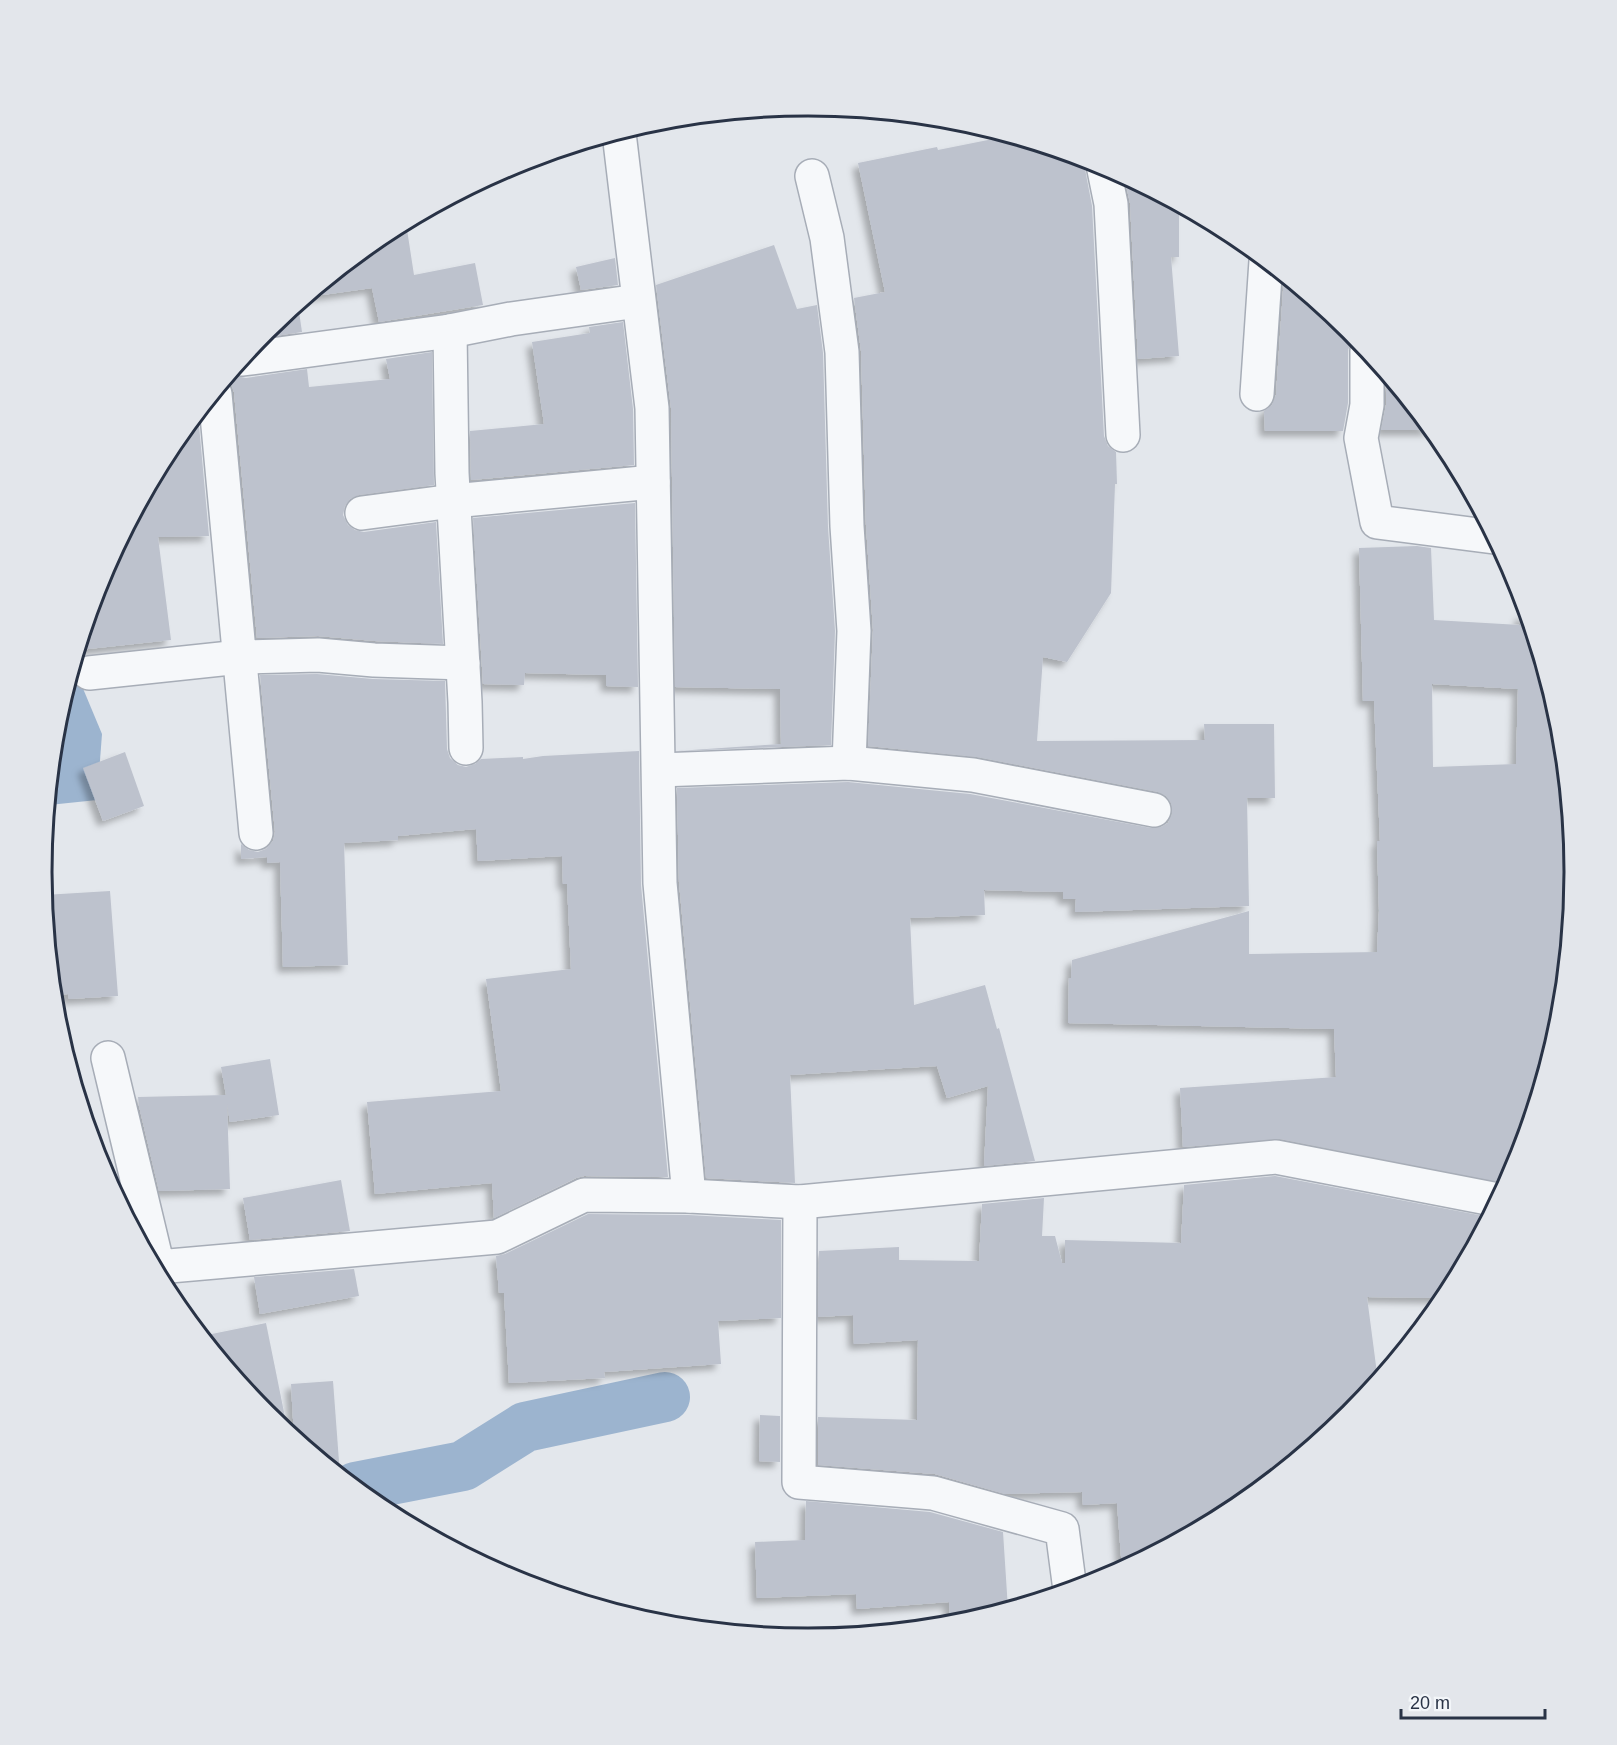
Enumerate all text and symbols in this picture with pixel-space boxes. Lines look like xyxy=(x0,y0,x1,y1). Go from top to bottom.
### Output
scale bar xyxy=(1401,1682,1545,1720)
text: 20 m xyxy=(1410,1693,1450,1713)

